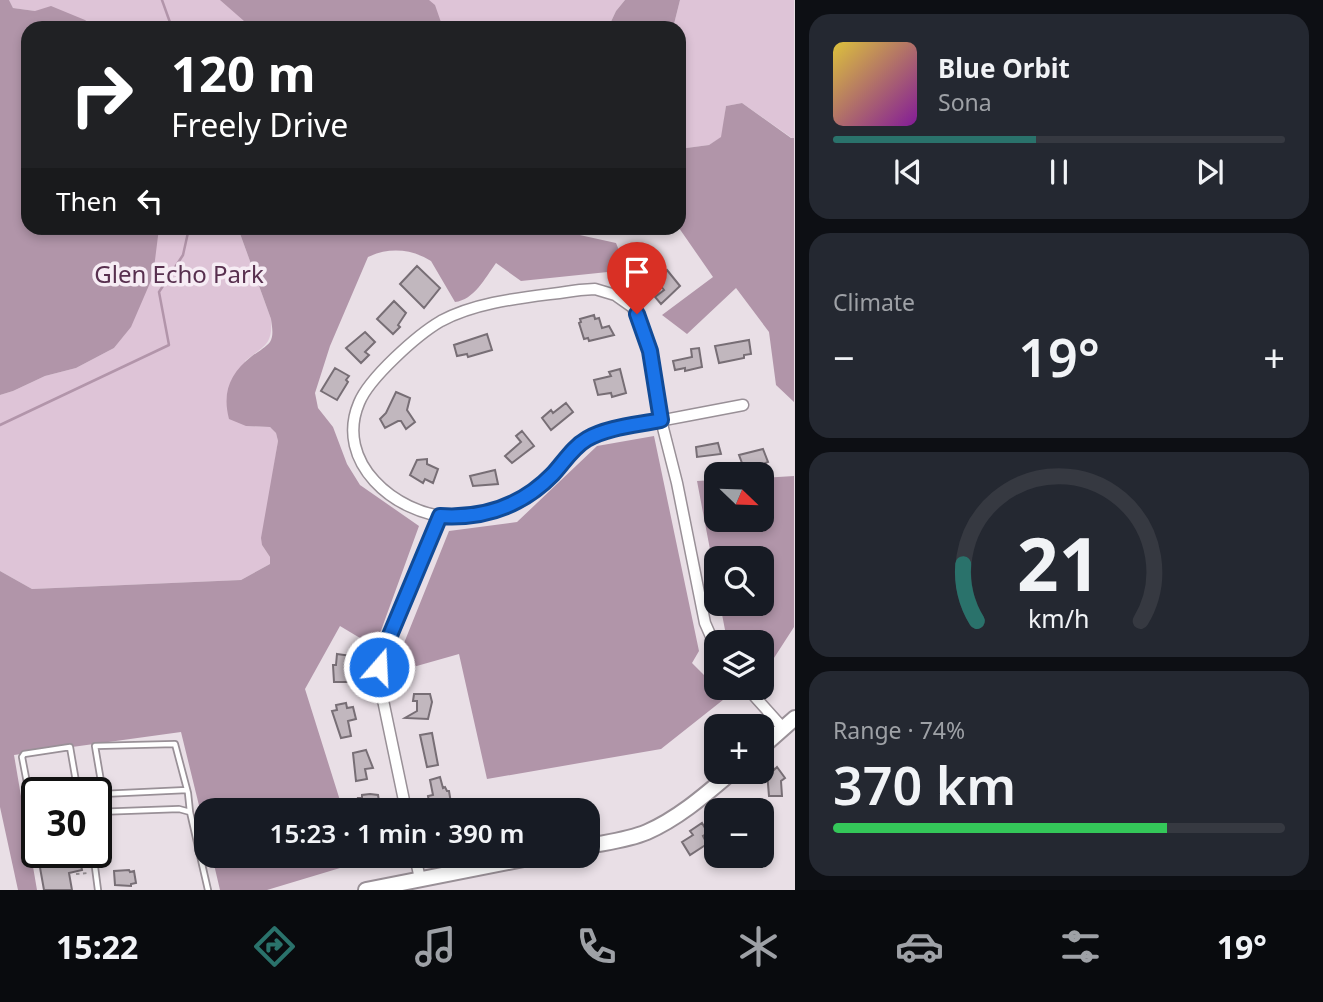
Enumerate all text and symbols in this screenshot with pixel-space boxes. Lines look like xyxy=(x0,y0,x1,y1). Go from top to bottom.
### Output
text: 120 m xyxy=(171,40,316,106)
icon: right xyxy=(56,49,147,140)
text: Blue Orbit xyxy=(938,50,1070,86)
text: Sona xyxy=(938,86,992,118)
text: Freely Drive xyxy=(171,103,348,146)
icon: previous xyxy=(889,153,927,191)
icon: pause xyxy=(1040,153,1078,191)
icon: next xyxy=(1191,153,1229,191)
icon: left xyxy=(131,182,169,220)
text: Then xyxy=(56,183,117,219)
pin xyxy=(607,242,667,314)
icon: arrive xyxy=(618,253,656,291)
park label: Glen Echo Park xyxy=(94,257,264,290)
text: Climate xyxy=(833,286,915,318)
text: 19° xyxy=(1018,321,1100,392)
text: − xyxy=(833,331,855,383)
text: + xyxy=(1263,331,1285,383)
north arrow xyxy=(704,462,774,532)
map controls xyxy=(704,462,774,868)
text: 21 xyxy=(1017,513,1101,612)
button: search xyxy=(704,546,774,616)
text: km/h xyxy=(1028,600,1090,634)
position arrow xyxy=(342,630,416,704)
button: layers xyxy=(704,630,774,700)
button: + xyxy=(704,714,774,784)
text: Range · 74% xyxy=(833,714,965,746)
text: 370 km xyxy=(833,749,1016,820)
speed limit sign: 30 xyxy=(21,777,112,868)
button: − xyxy=(704,798,774,868)
text: 15:23 · 1 min · 390 m xyxy=(270,815,524,851)
icon: directions xyxy=(250,922,299,971)
icon: music xyxy=(411,922,460,971)
icon: phone xyxy=(572,922,621,971)
icon: climate xyxy=(734,922,783,971)
icon: car xyxy=(895,922,944,971)
icon: filters xyxy=(1056,922,1105,971)
text: 15:22 xyxy=(56,925,138,968)
text: 19° xyxy=(1217,925,1267,968)

